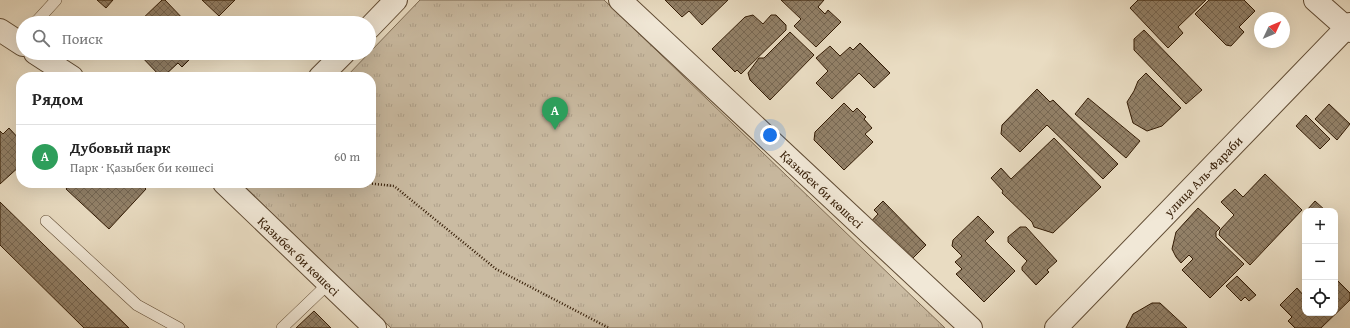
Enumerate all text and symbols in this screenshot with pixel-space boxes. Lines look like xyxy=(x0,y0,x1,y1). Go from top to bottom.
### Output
north arrow xyxy=(1254,12,1290,48)
search box xyxy=(16,16,376,60)
icon: search xyxy=(30,27,52,49)
text: Поиск xyxy=(62,28,103,49)
text: Рядом xyxy=(32,86,83,111)
pin: A xyxy=(542,97,568,130)
your location xyxy=(760,125,780,145)
street label: улица Аль-Фараби xyxy=(1159,131,1247,222)
text: Дубовый парк xyxy=(70,137,170,158)
street label: Қазыбек би көшесі xyxy=(776,146,868,233)
text: A xyxy=(41,147,49,166)
text: 60 m xyxy=(334,147,360,166)
text: Парк · Қазыбек би көшесі xyxy=(70,158,214,177)
map controls xyxy=(1302,208,1338,316)
button: + xyxy=(1302,208,1338,244)
street label: Қазыбек би көшесі xyxy=(253,212,344,301)
button: − xyxy=(1302,244,1338,280)
button: locate xyxy=(1302,280,1338,316)

